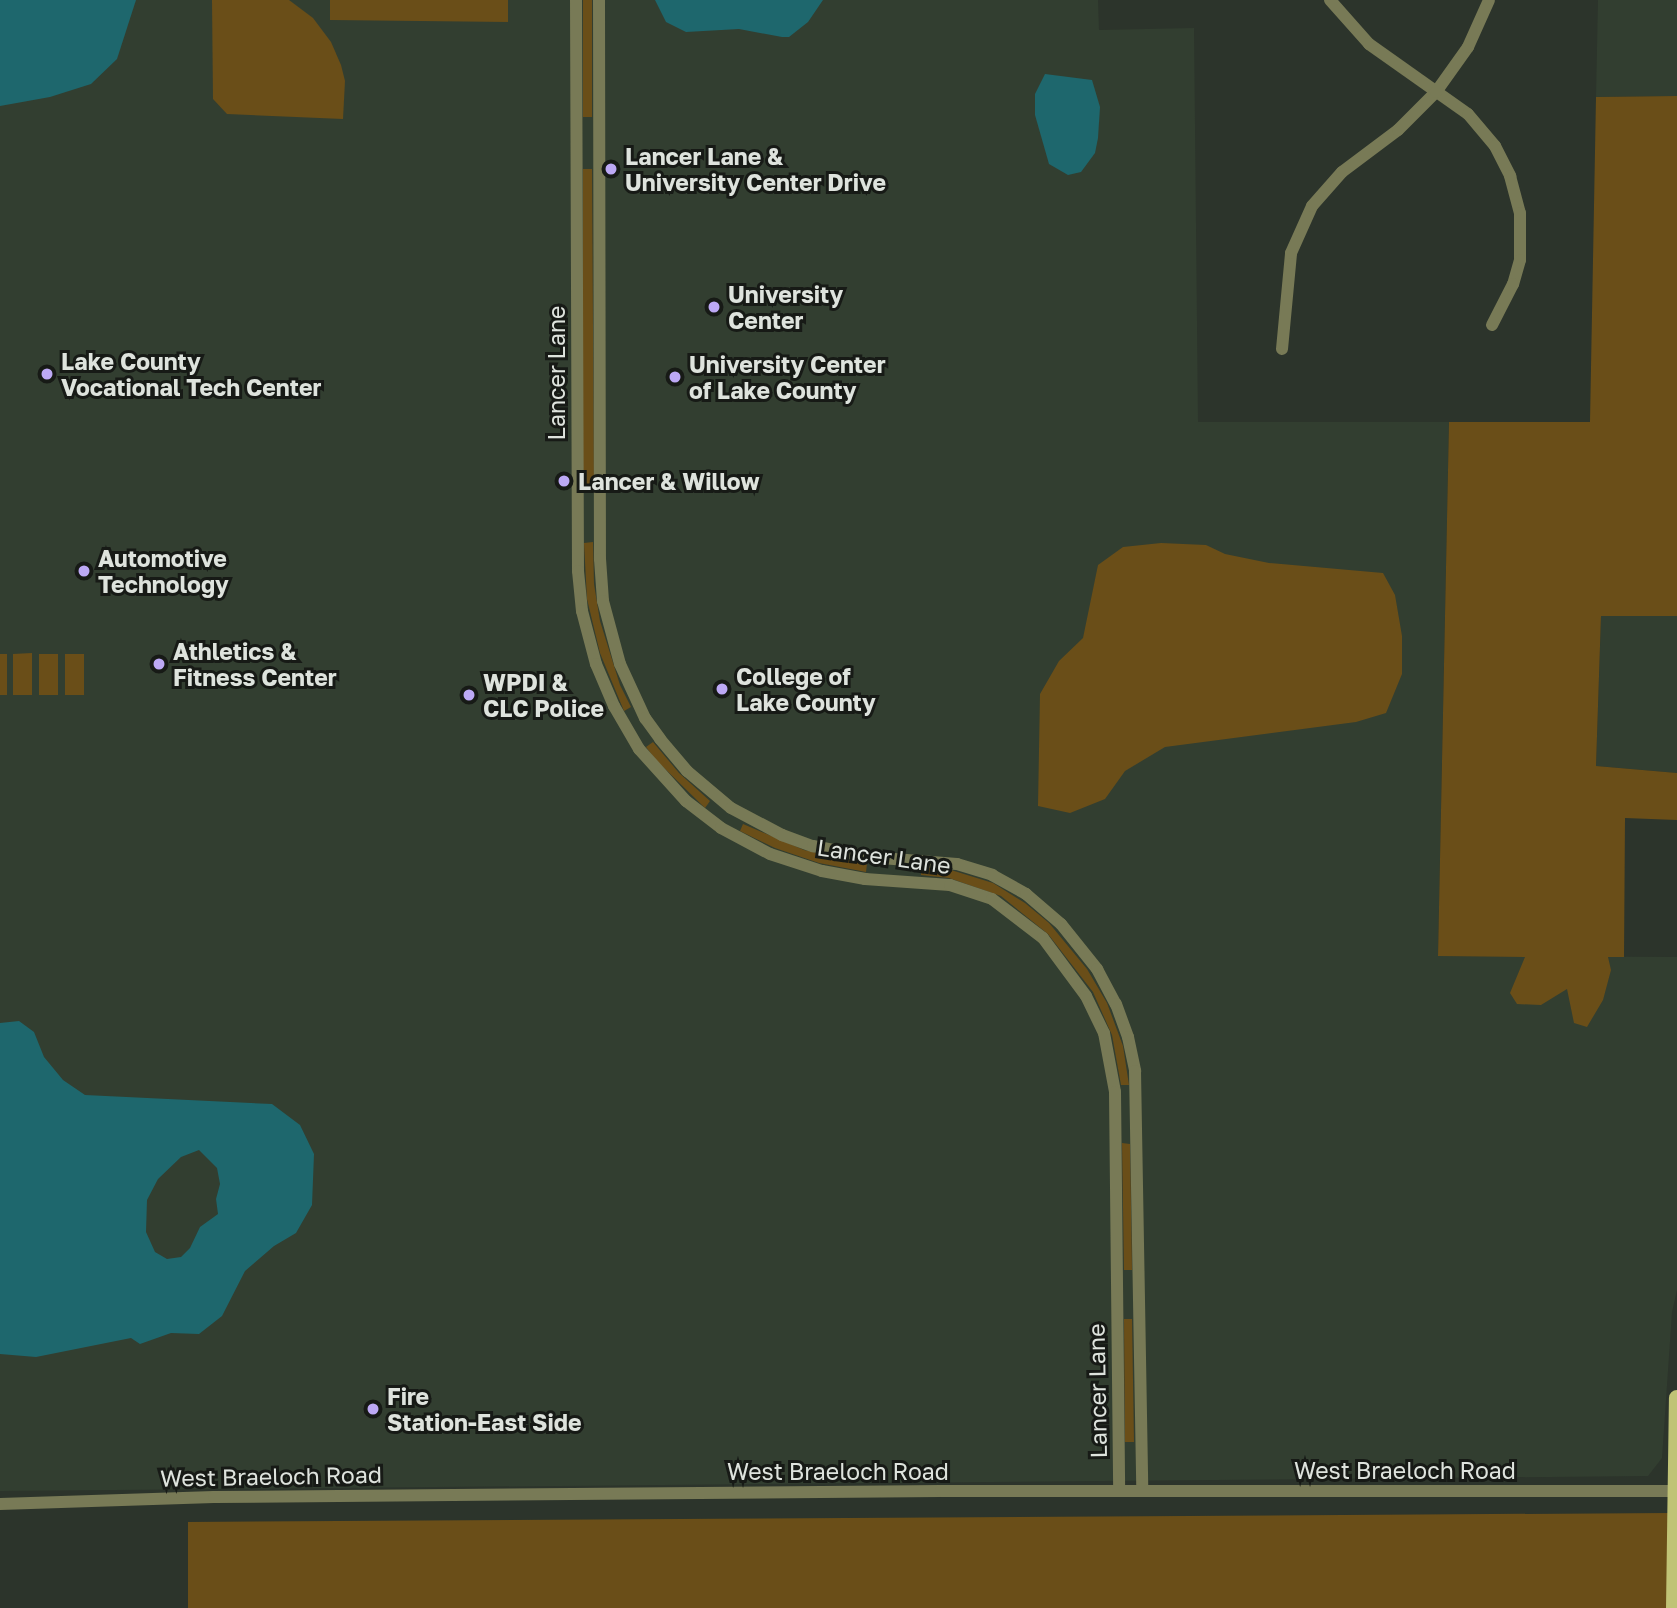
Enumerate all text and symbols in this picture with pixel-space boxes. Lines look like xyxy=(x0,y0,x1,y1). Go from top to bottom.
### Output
place label: Lancer Lane & University Center Drive xyxy=(625,142,886,196)
marker: Lancer Lane & University Center Drive xyxy=(603,161,619,177)
place label: University Center xyxy=(728,280,843,334)
marker: University Center xyxy=(706,299,722,315)
street label: Lancer Lane xyxy=(542,306,570,440)
place label: Lake County Vocational Tech Center xyxy=(61,347,321,401)
place label: University Center of Lake County xyxy=(689,350,886,404)
marker: Lake County Vocational Tech Center xyxy=(39,366,55,382)
marker: University Center of Lake County xyxy=(667,369,683,385)
place label: Lancer & Willow xyxy=(578,467,760,495)
marker: Lancer & Willow xyxy=(556,473,572,489)
place label: Automotive Technology xyxy=(98,544,229,598)
marker: Automotive Technology xyxy=(76,563,92,579)
place label: Athletics & Fitness Center xyxy=(173,637,337,691)
marker: Athletics & Fitness Center xyxy=(151,656,167,672)
place label: College of Lake County xyxy=(736,662,876,716)
place label: WPDI & CLC Police xyxy=(483,668,604,722)
marker: College of Lake County xyxy=(714,681,730,697)
marker: WPDI & CLC Police xyxy=(461,687,477,703)
street label: Lancer Lane xyxy=(815,833,953,879)
street label: Lancer Lane xyxy=(1082,1323,1112,1459)
place label: Fire Station-East Side xyxy=(387,1382,582,1436)
marker: Fire Station-East Side xyxy=(365,1401,381,1417)
street label: West Braeloch Road xyxy=(1294,1456,1516,1484)
street label: West Braeloch Road xyxy=(727,1457,949,1485)
street label: West Braeloch Road xyxy=(160,1460,382,1492)

